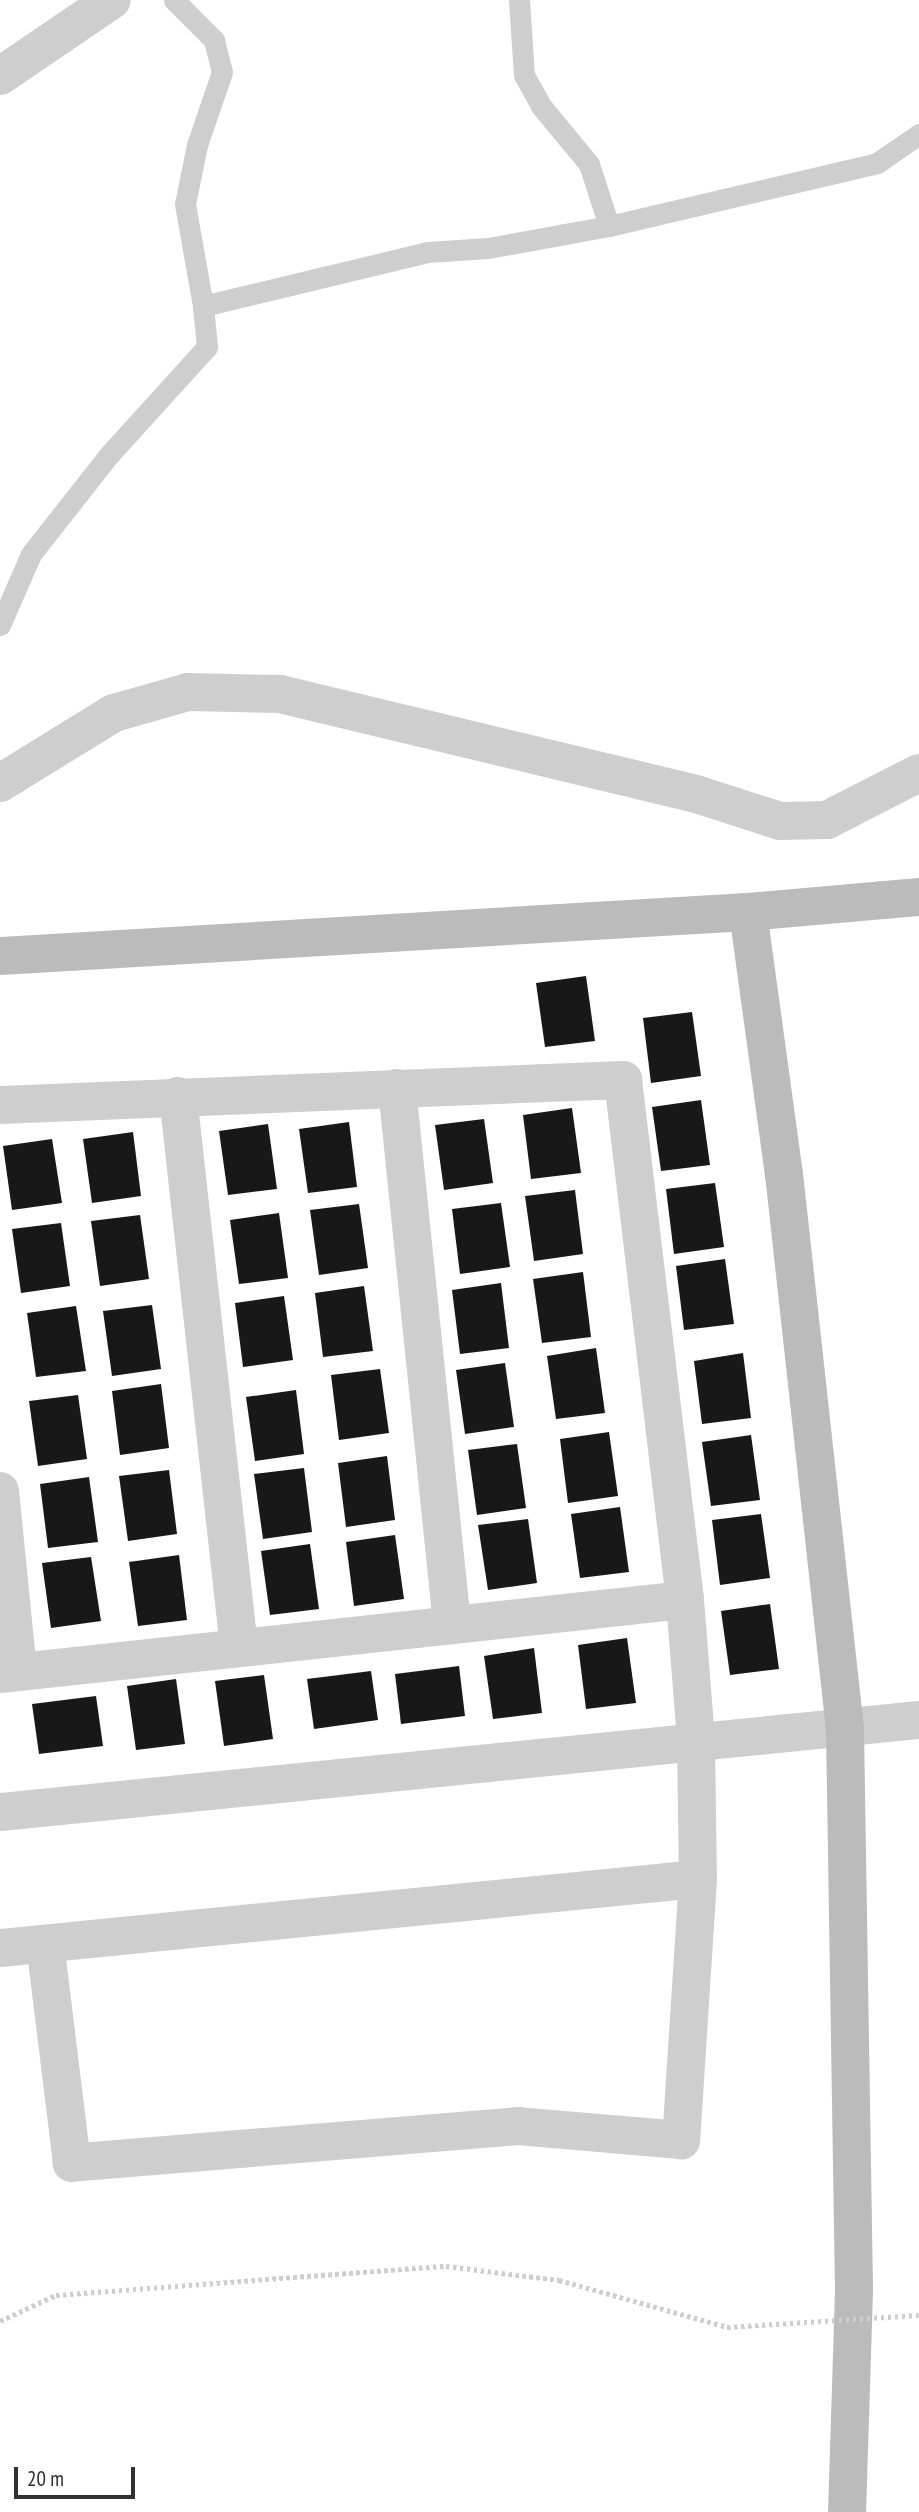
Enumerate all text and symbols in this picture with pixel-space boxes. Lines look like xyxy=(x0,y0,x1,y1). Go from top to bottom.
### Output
scale bar xyxy=(18,2452,138,2496)
text: 20 m xyxy=(27,2465,64,2492)

